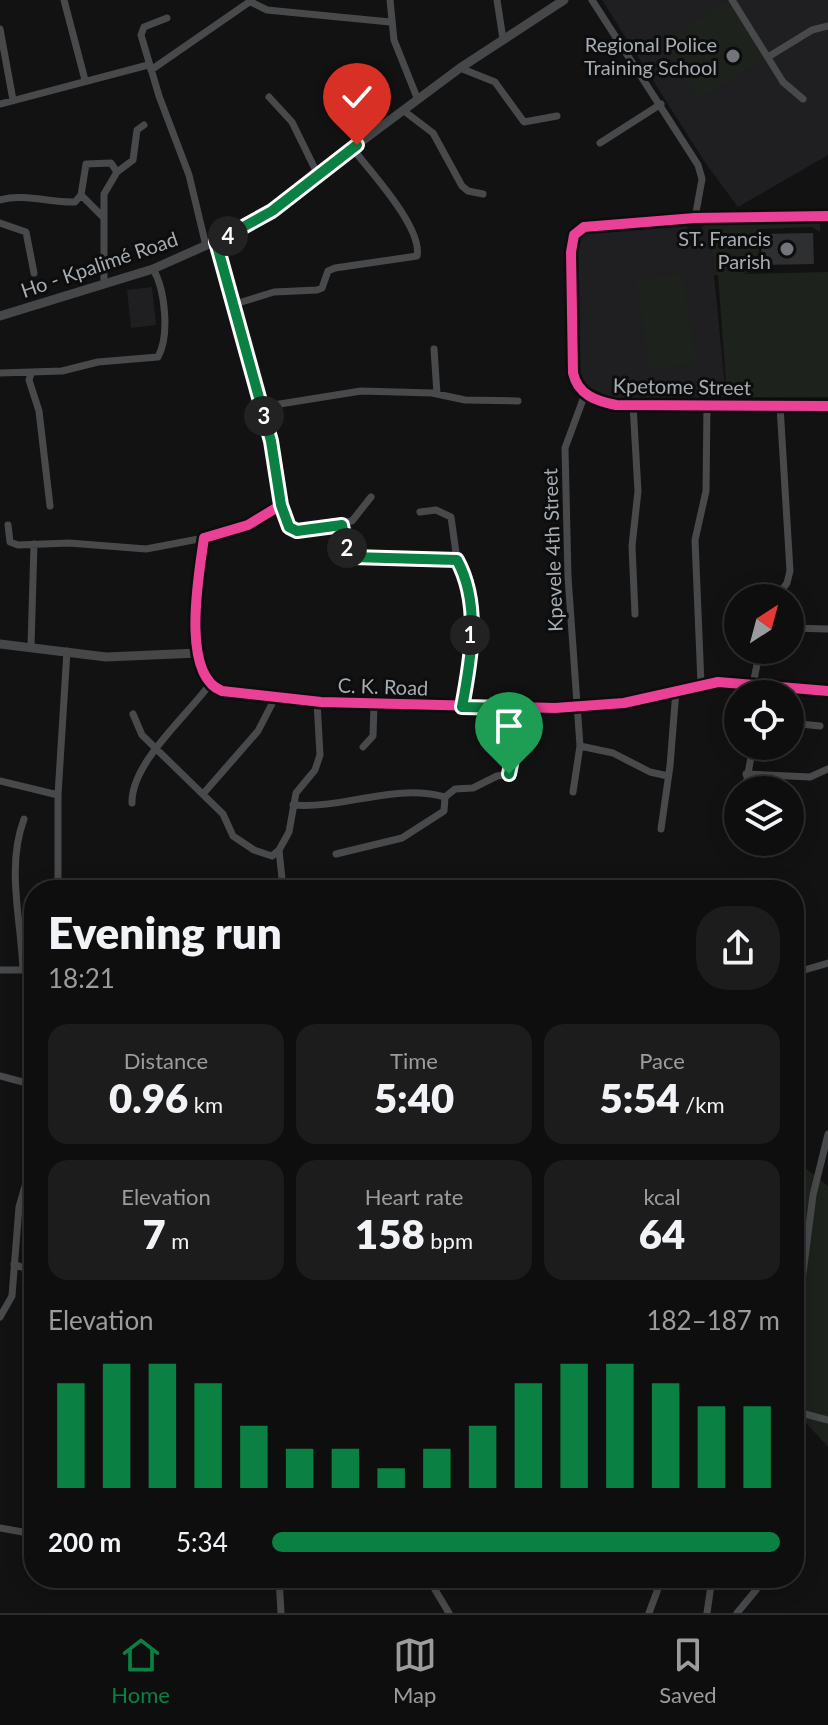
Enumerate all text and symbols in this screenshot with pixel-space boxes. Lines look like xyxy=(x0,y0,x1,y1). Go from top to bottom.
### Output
place label: Regional Police Training School xyxy=(584,32,717,79)
marker: Regional Police Training School xyxy=(724,47,742,65)
pin xyxy=(323,63,391,145)
icon: check xyxy=(335,75,379,119)
pin: 4 xyxy=(208,216,248,256)
text: 4 xyxy=(222,222,234,249)
street label: Ho - Kpalimé Road xyxy=(17,226,181,302)
place label: ST. Francis Parish xyxy=(678,226,771,273)
marker: ST. Francis Parish xyxy=(778,240,796,258)
street label: Kpetome Street xyxy=(613,373,751,399)
pin: 3 xyxy=(244,396,284,436)
text: 3 xyxy=(258,402,270,429)
street label: Kpevele 4th Street xyxy=(537,468,567,632)
pin: 2 xyxy=(327,528,367,568)
text: 2 xyxy=(341,534,353,561)
north arrow xyxy=(724,584,804,664)
map controls xyxy=(724,584,804,856)
pin: 1 xyxy=(450,615,490,655)
text: 1 xyxy=(464,621,476,648)
street label: C. K. Road xyxy=(337,672,429,700)
button: locate xyxy=(724,680,804,760)
pin xyxy=(475,692,543,774)
icon: arrive xyxy=(487,704,531,748)
button: layers xyxy=(724,776,804,856)
text: Evening run xyxy=(48,906,282,958)
button: share xyxy=(696,906,780,990)
text: 18:21 xyxy=(48,962,115,994)
text: Distance xyxy=(124,1047,208,1074)
text: Time xyxy=(390,1047,438,1074)
text: Pace xyxy=(639,1047,685,1074)
text: 0.96 xyxy=(109,1074,188,1122)
text: 5:40 xyxy=(374,1074,454,1122)
text: 5:54 xyxy=(599,1074,680,1122)
text: km xyxy=(188,1091,223,1118)
text: /km xyxy=(680,1091,725,1118)
text: Elevation xyxy=(121,1183,211,1210)
text: Heart rate xyxy=(365,1183,463,1210)
text: kcal xyxy=(643,1183,681,1210)
text: 7 xyxy=(143,1210,166,1258)
text: 158 xyxy=(355,1210,425,1258)
text: 64 xyxy=(639,1210,685,1258)
text: m xyxy=(166,1227,189,1254)
text: bpm xyxy=(425,1227,473,1254)
text: Elevation xyxy=(48,1304,154,1336)
text: 182–187 m xyxy=(646,1304,780,1336)
text: 200 m xyxy=(48,1526,121,1558)
text: 5:34 xyxy=(176,1526,228,1558)
tab: Home xyxy=(111,1633,170,1708)
tab: Map xyxy=(393,1633,437,1708)
tab: Saved xyxy=(659,1633,717,1708)

